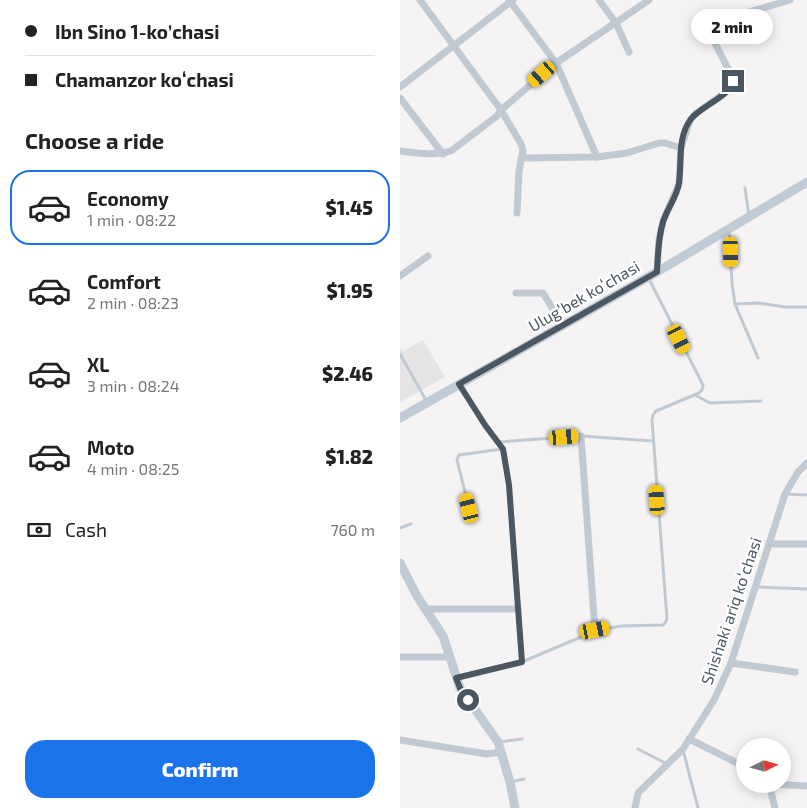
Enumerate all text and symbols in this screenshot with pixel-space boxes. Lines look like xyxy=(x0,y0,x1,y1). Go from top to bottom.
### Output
callout: 2 min xyxy=(692,8,774,44)
text: 2 min xyxy=(711,17,753,36)
text: Ibn Sino 1-koʼchasi xyxy=(55,20,219,43)
car xyxy=(525,58,558,90)
text: Chamanzor koʻchasi xyxy=(55,68,234,91)
route end xyxy=(722,70,744,92)
text: Choose a ride xyxy=(25,127,164,153)
icon: car xyxy=(27,185,72,230)
text: Economy xyxy=(87,187,169,210)
text: $1.45 xyxy=(326,196,373,219)
text: 1 min · 08:22 xyxy=(87,210,176,229)
car xyxy=(723,237,738,267)
street label: Ulugʻbek koʻchasi xyxy=(525,256,643,335)
icon: car xyxy=(27,268,72,313)
text: Comfort xyxy=(87,270,161,293)
text: $1.95 xyxy=(326,279,373,302)
text: 2 min · 08:23 xyxy=(87,293,179,312)
car xyxy=(665,322,692,356)
icon: car xyxy=(27,351,72,396)
text: XL xyxy=(87,353,109,376)
text: $2.46 xyxy=(322,362,373,385)
text: 3 min · 08:24 xyxy=(87,376,180,395)
car xyxy=(548,428,579,446)
icon: car xyxy=(27,434,72,479)
text: Moto xyxy=(87,436,135,459)
text: $1.82 xyxy=(325,445,373,468)
text: 4 min · 08:25 xyxy=(87,459,179,478)
car xyxy=(648,485,665,515)
car xyxy=(458,492,479,524)
icon: cash xyxy=(25,516,53,544)
text: Cash xyxy=(65,518,107,541)
text: 760 m xyxy=(330,520,375,539)
street label: Shishaki ariq koʻchasi xyxy=(696,535,765,687)
car xyxy=(578,620,611,640)
route start xyxy=(457,689,479,711)
north arrow xyxy=(736,738,791,792)
map controls xyxy=(736,738,791,793)
button: Confirm xyxy=(25,740,375,798)

